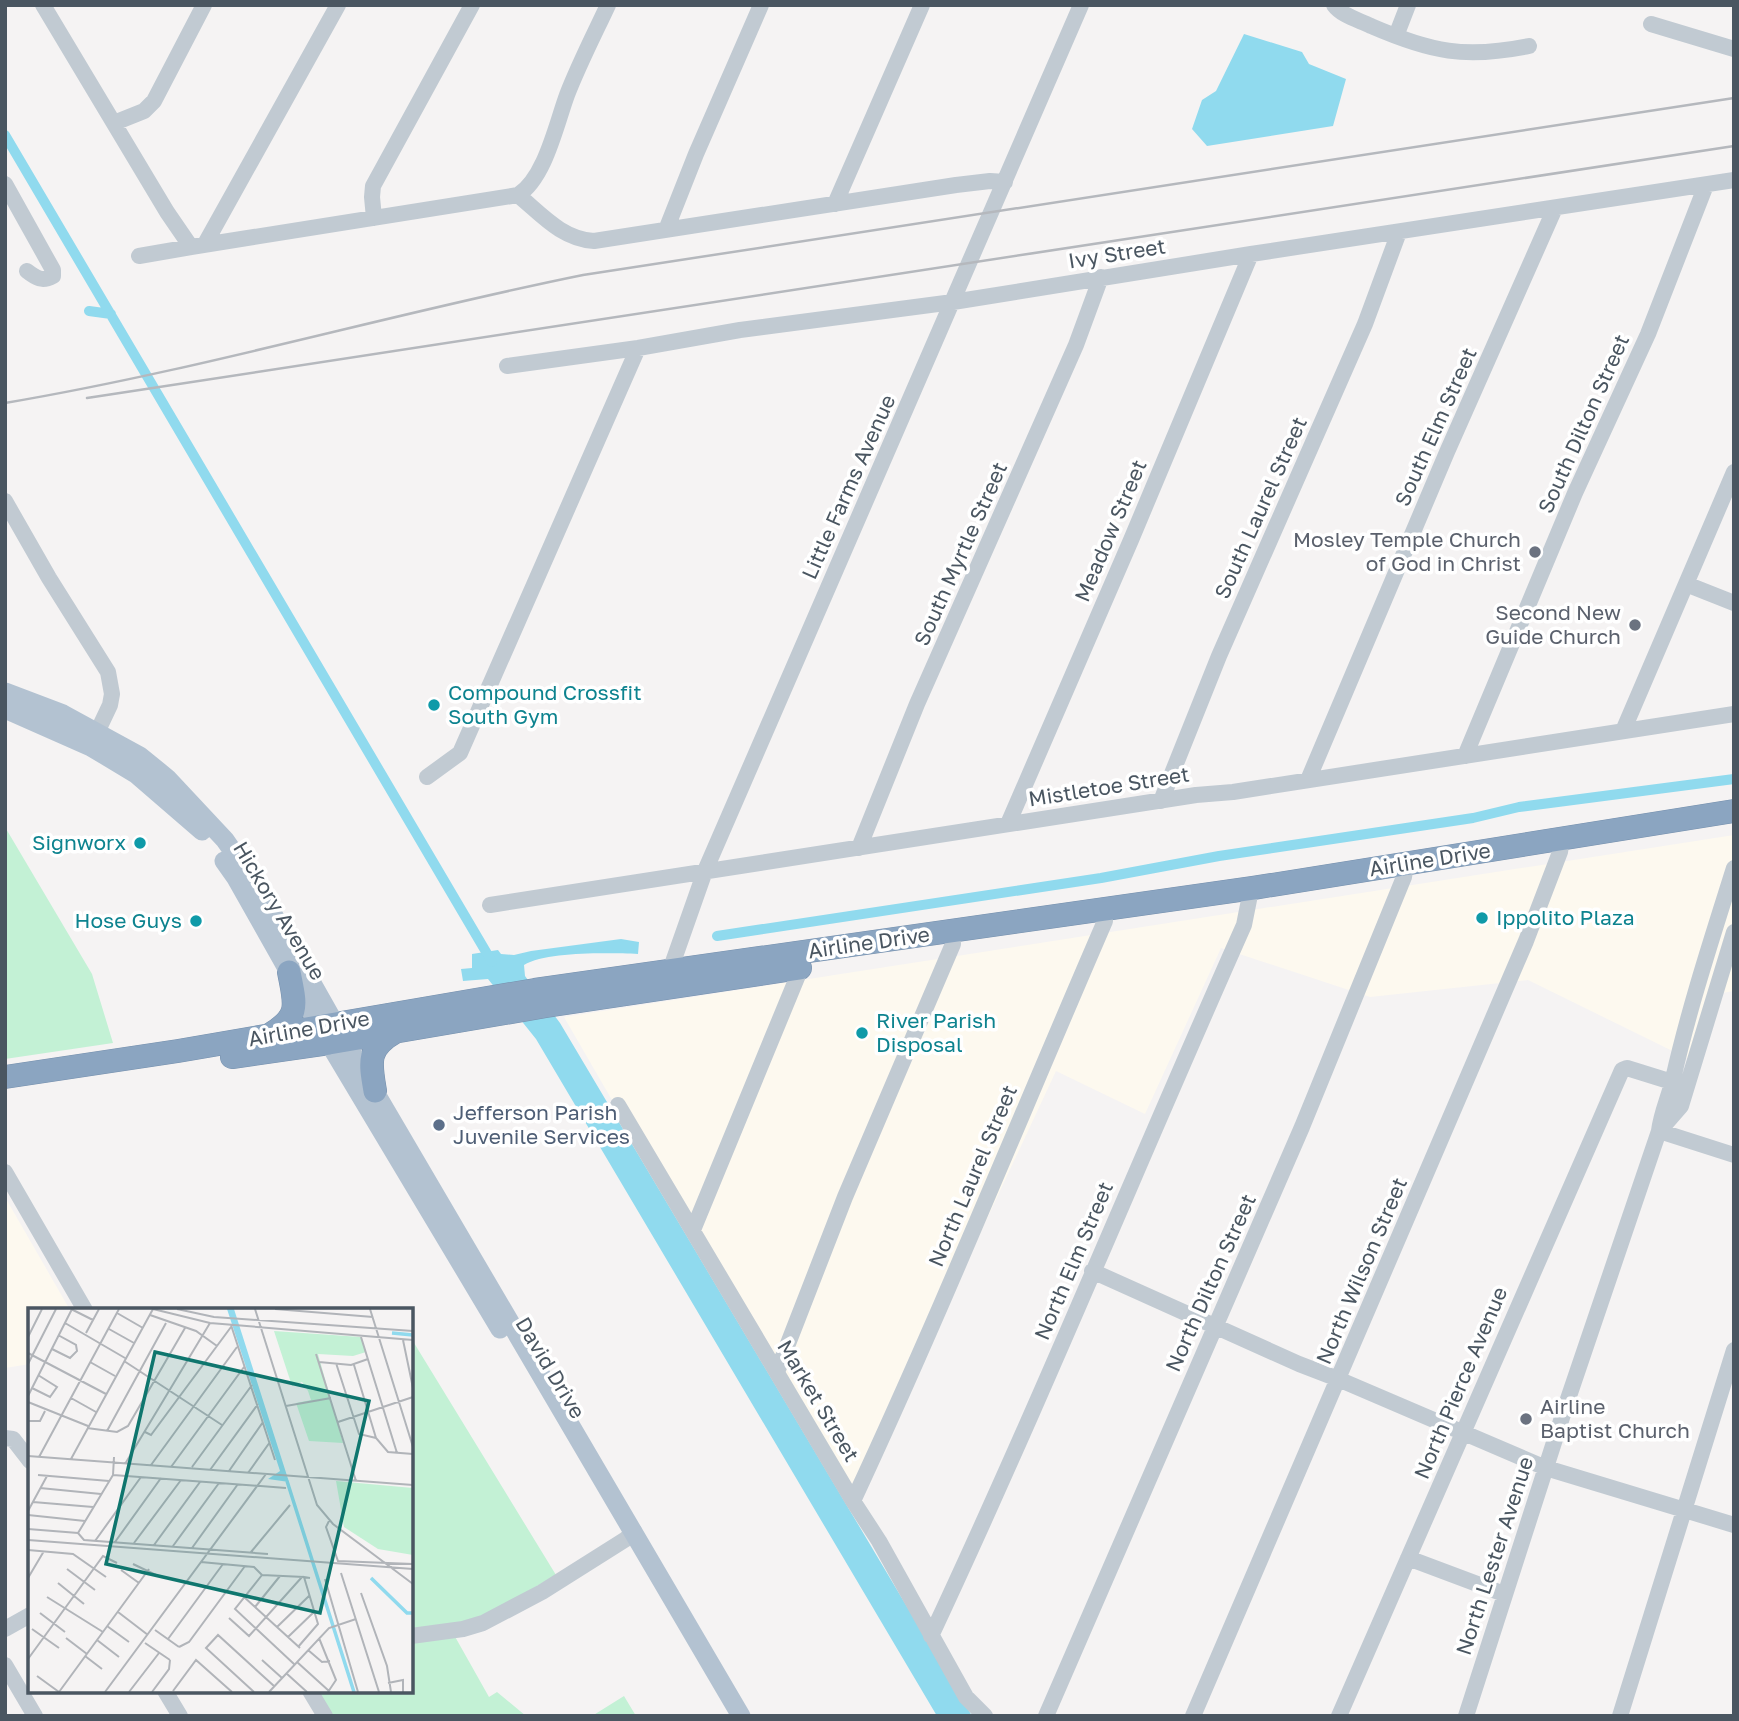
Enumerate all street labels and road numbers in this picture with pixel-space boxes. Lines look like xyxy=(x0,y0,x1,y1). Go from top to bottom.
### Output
street label: Ivy Street xyxy=(1066,232,1167,274)
street label: South Dilton Street xyxy=(1532,330,1634,517)
street label: South Elm Street xyxy=(1388,343,1482,510)
street label: Little Farms Avenue xyxy=(796,390,901,583)
street label: South Laurel Street xyxy=(1208,413,1312,603)
street label: Meadow Street xyxy=(1068,456,1152,606)
street label: South Myrtle Street xyxy=(908,458,1012,649)
street label: Mistletoe Street xyxy=(1027,760,1191,812)
street label: Hickory Avenue xyxy=(228,836,331,984)
street label: Airline Drive xyxy=(1367,837,1492,881)
street label: Airline Drive xyxy=(806,921,931,963)
street label: Airline Drive xyxy=(246,1005,371,1051)
street label: North Laurel Street xyxy=(922,1081,1022,1270)
street label: North Wilson Street xyxy=(1310,1173,1412,1368)
street label: North Elm Street xyxy=(1028,1178,1118,1344)
street label: North Dilton Street xyxy=(1159,1190,1261,1375)
street label: North Pierce Avenue xyxy=(1408,1283,1512,1483)
street label: David Drive xyxy=(510,1312,591,1423)
street label: Market Street xyxy=(772,1335,865,1466)
street label: North Lester Avenue xyxy=(1450,1453,1538,1658)

